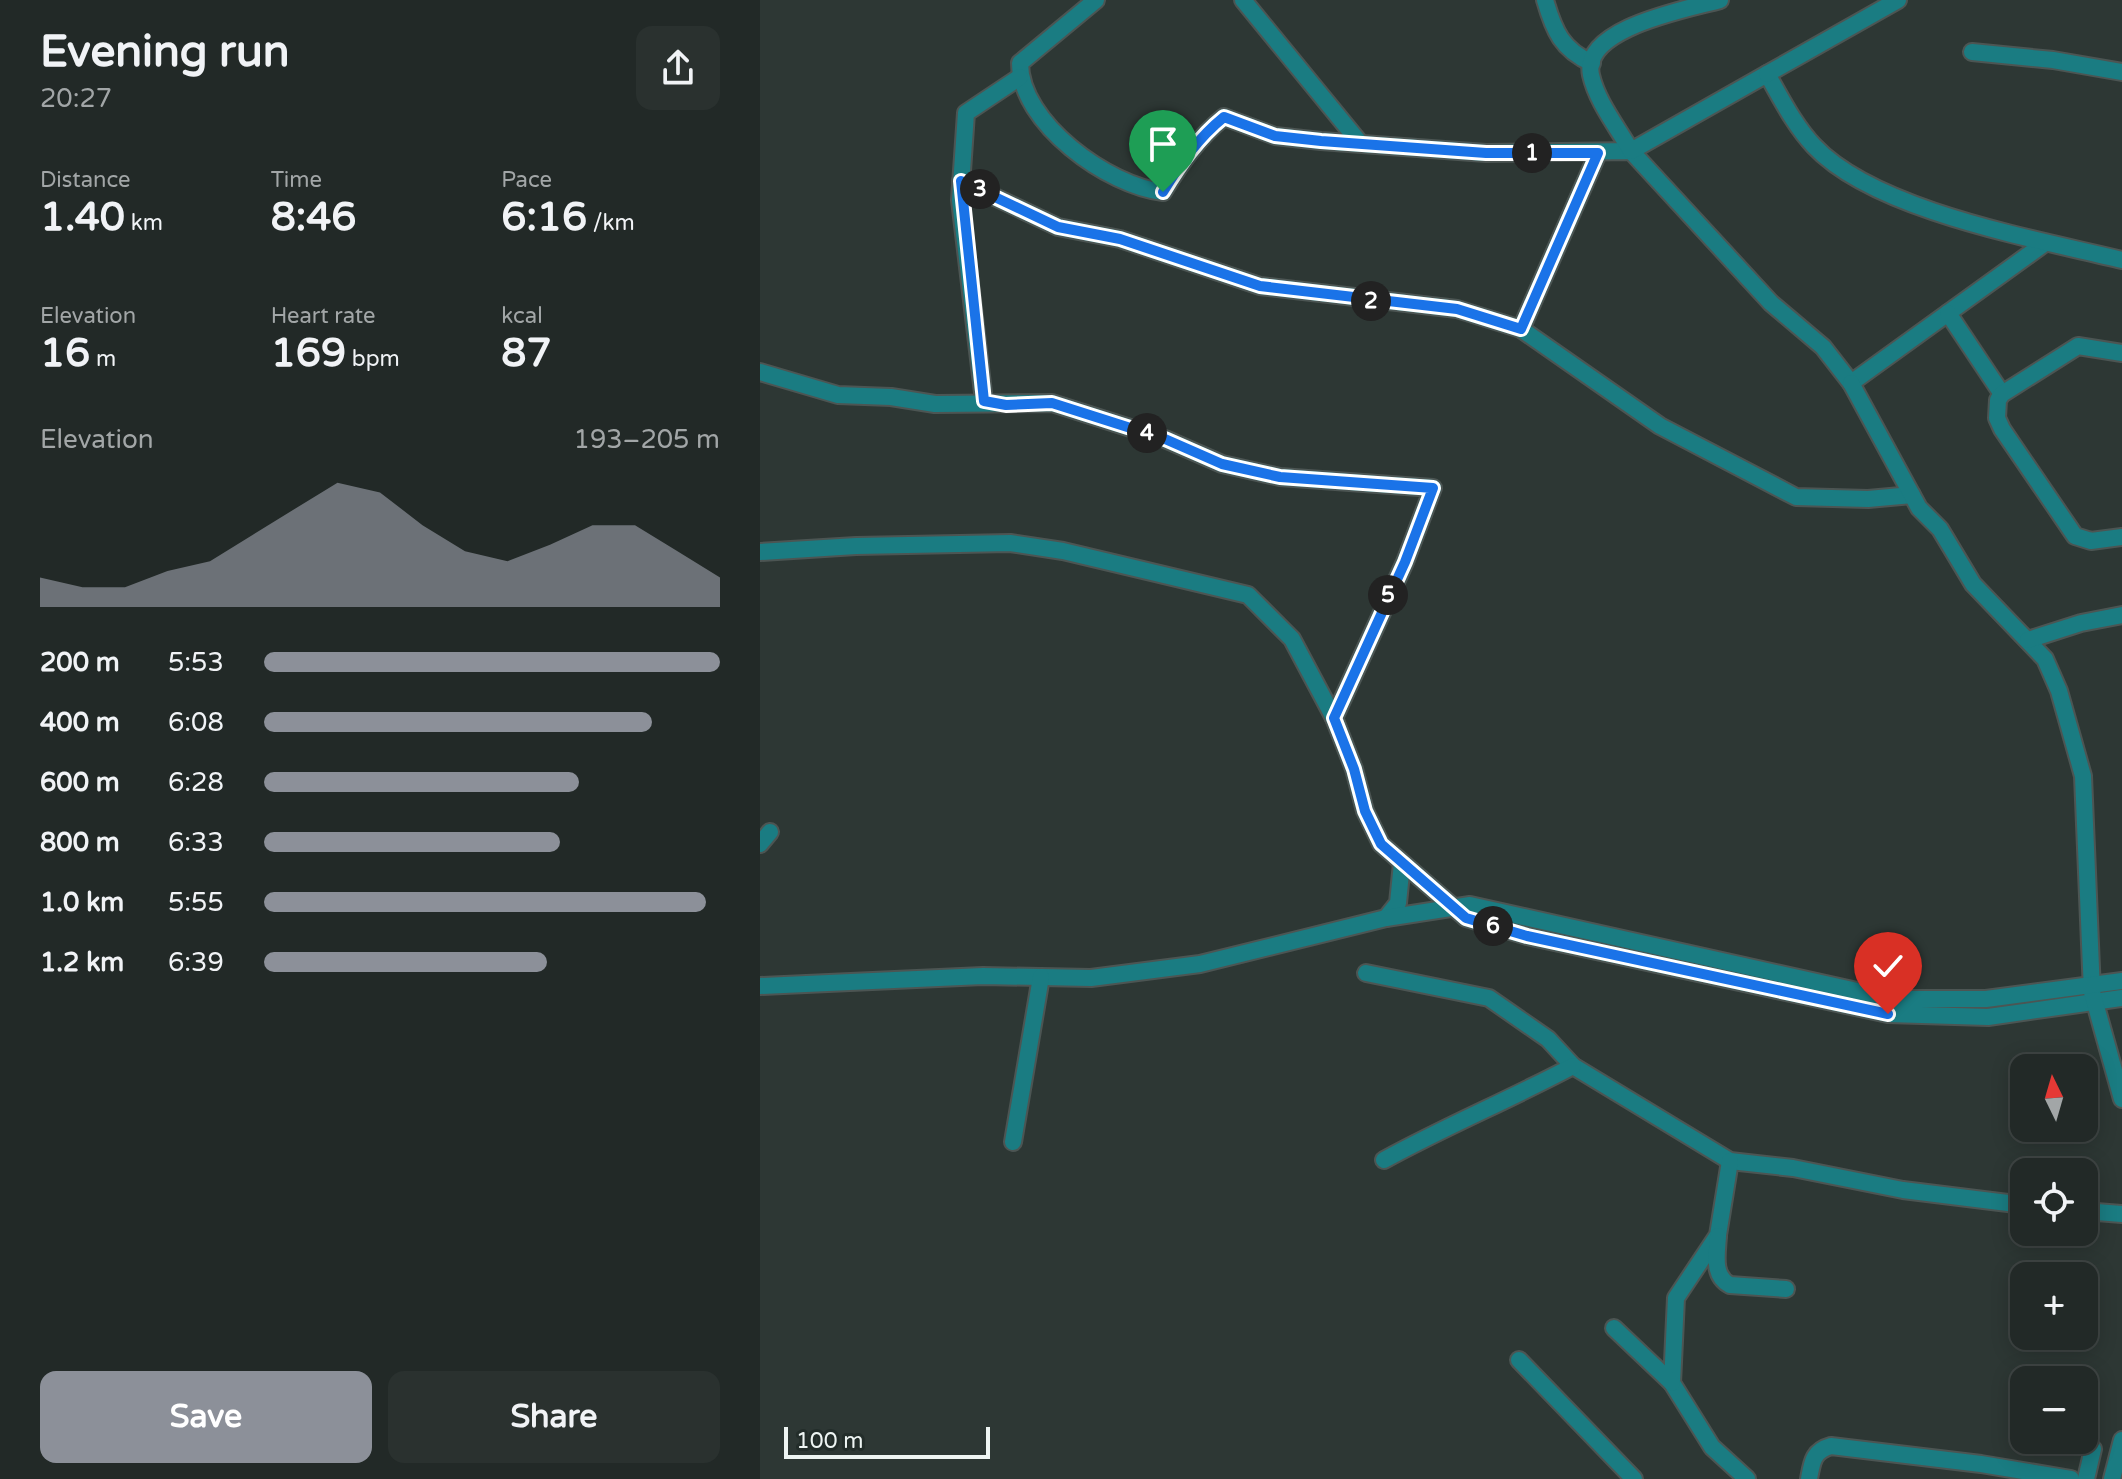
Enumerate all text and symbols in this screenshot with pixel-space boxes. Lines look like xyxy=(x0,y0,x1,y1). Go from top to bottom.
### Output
text: Evening run xyxy=(40,26,289,79)
button: share xyxy=(636,26,720,110)
text: 20:27 xyxy=(40,83,112,114)
pin xyxy=(1129,110,1197,192)
icon: arrive xyxy=(1141,122,1185,166)
pin: 1 xyxy=(1512,133,1552,173)
text: 1 xyxy=(1525,140,1539,166)
text: Distance xyxy=(40,167,131,193)
text: Time xyxy=(271,167,322,193)
text: Pace xyxy=(501,167,552,193)
pin: 3 xyxy=(960,169,1000,209)
text: 3 xyxy=(973,176,987,202)
text: 1.40 xyxy=(40,193,125,241)
text: 8:46 xyxy=(271,193,356,241)
text: 6:16 xyxy=(501,193,587,241)
text: km xyxy=(125,210,163,236)
text: /km xyxy=(587,210,635,236)
pin: 2 xyxy=(1351,281,1391,321)
text: 2 xyxy=(1364,288,1378,314)
text: Elevation xyxy=(40,303,136,329)
text: Heart rate xyxy=(271,303,376,329)
text: kcal xyxy=(501,303,543,329)
text: 16 xyxy=(40,329,90,377)
text: 169 xyxy=(271,329,346,377)
text: 87 xyxy=(501,329,552,377)
text: m xyxy=(90,346,116,372)
text: bpm xyxy=(346,346,400,372)
pin: 4 xyxy=(1127,413,1167,453)
text: 4 xyxy=(1140,420,1154,446)
text: Elevation xyxy=(40,424,154,455)
text: 193–205 m xyxy=(574,424,720,455)
pin: 5 xyxy=(1368,575,1408,615)
text: 5 xyxy=(1381,582,1395,608)
text: 200 m xyxy=(40,647,120,678)
text: 5:53 xyxy=(168,647,224,678)
text: 400 m xyxy=(40,707,120,738)
text: 6:08 xyxy=(168,707,224,738)
text: 600 m xyxy=(40,767,120,798)
text: 6:28 xyxy=(168,767,224,798)
text: 800 m xyxy=(40,827,120,858)
text: 6:33 xyxy=(168,827,224,858)
text: 1.0 km xyxy=(40,887,124,918)
text: 5:55 xyxy=(168,887,224,918)
pin: 6 xyxy=(1473,906,1513,946)
text: 6 xyxy=(1486,913,1500,939)
pin xyxy=(1854,932,1922,1014)
icon: check xyxy=(1866,944,1910,988)
text: 1.2 km xyxy=(40,947,124,978)
text: 6:39 xyxy=(168,947,224,978)
north arrow xyxy=(2010,1054,2098,1142)
map controls xyxy=(2010,1054,2098,1454)
button: locate xyxy=(2010,1158,2098,1246)
button: + xyxy=(2010,1262,2098,1350)
button: − xyxy=(2010,1366,2098,1454)
button: Save xyxy=(40,1371,372,1463)
button: Share xyxy=(388,1371,720,1463)
scale bar xyxy=(784,1423,990,1459)
text: 100 m xyxy=(796,1428,863,1454)

